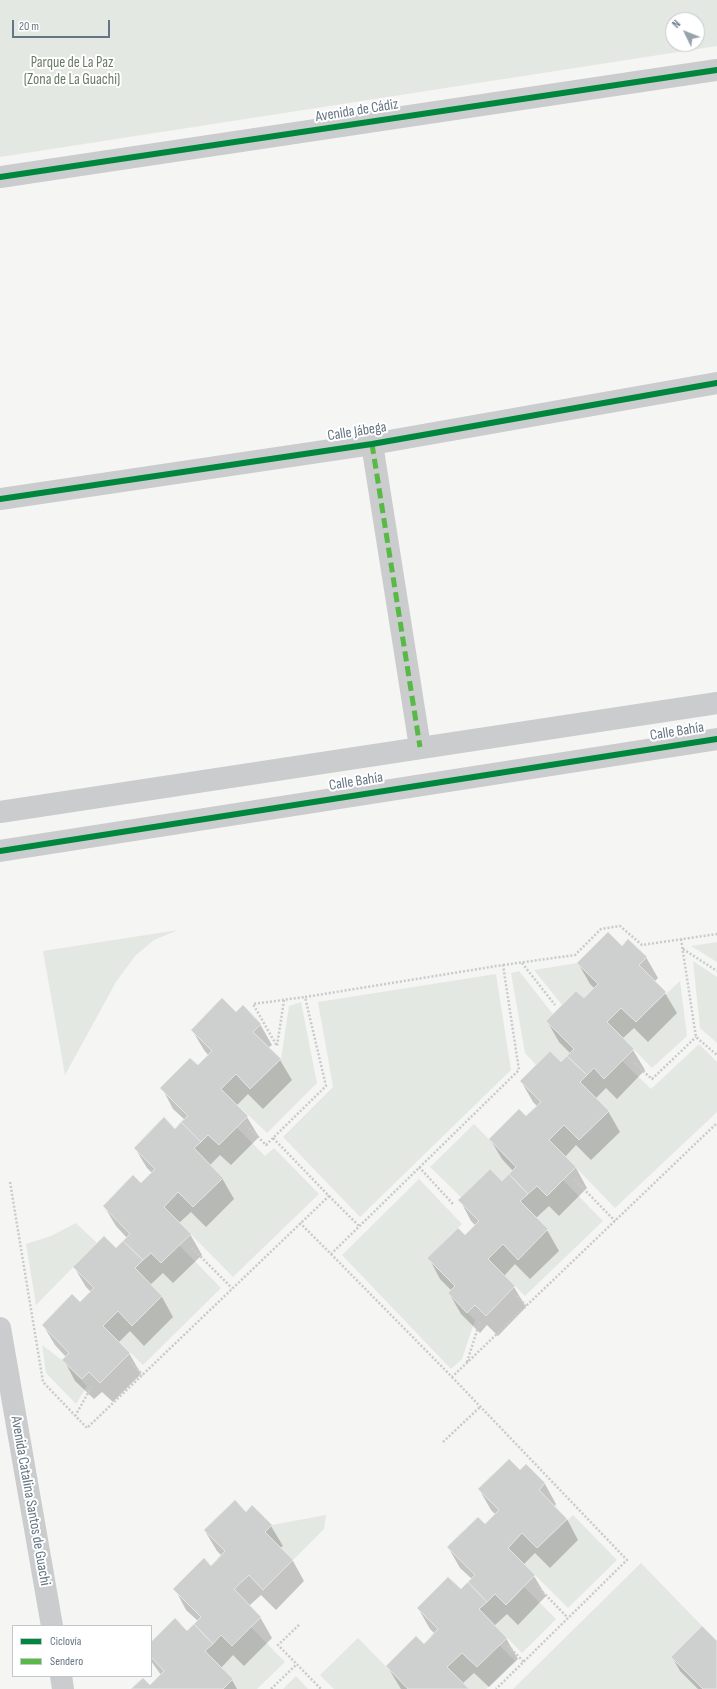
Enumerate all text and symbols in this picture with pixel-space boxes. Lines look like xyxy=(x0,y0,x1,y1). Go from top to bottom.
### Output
scale bar xyxy=(14,12,112,38)
north arrow xyxy=(665,12,705,52)
text: N xyxy=(670,18,683,31)
text: 20 m xyxy=(19,19,39,34)
park label: Parque de La Paz (Zona de La Guachi) xyxy=(24,54,120,89)
street label: Avenida de Cádiz xyxy=(314,96,400,126)
street label: Calle Jábega xyxy=(326,418,388,446)
street label: Calle Bahía xyxy=(649,719,705,745)
street label: Calle Bahía xyxy=(328,769,384,795)
street label: Avenida Catalina Santos de Guachi xyxy=(6,1415,54,1587)
legend xyxy=(12,1625,152,1677)
text: Ciclovía xyxy=(50,1634,81,1649)
text: Sendero xyxy=(50,1654,83,1669)

